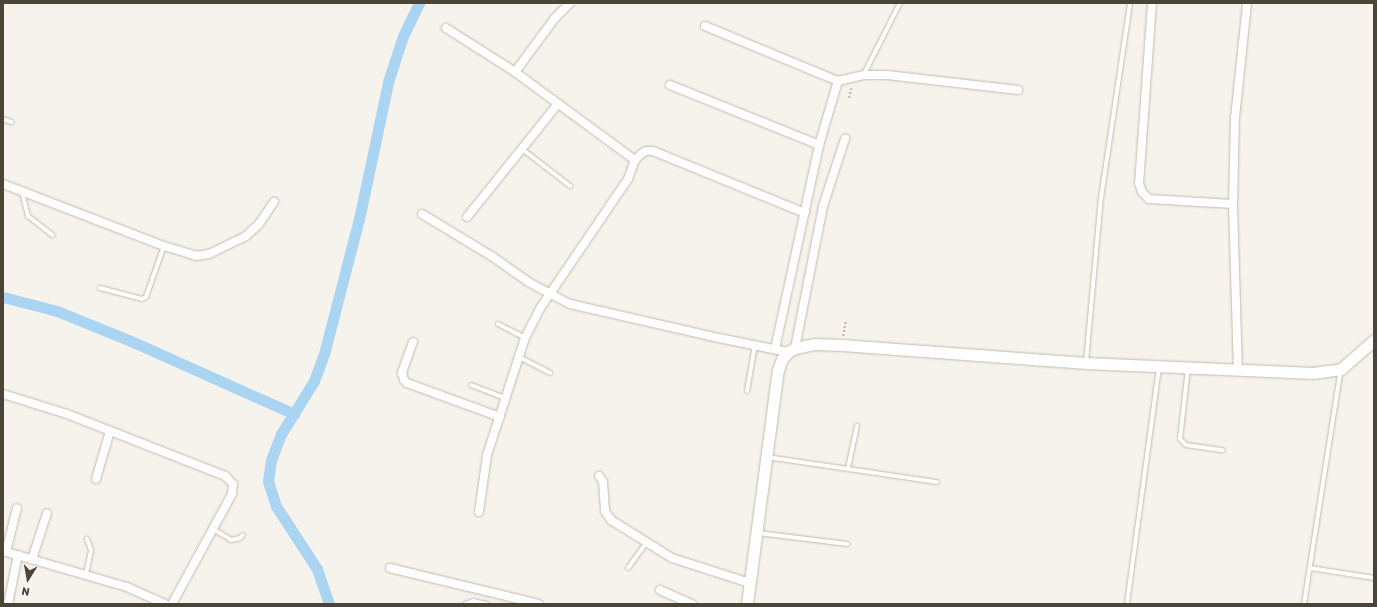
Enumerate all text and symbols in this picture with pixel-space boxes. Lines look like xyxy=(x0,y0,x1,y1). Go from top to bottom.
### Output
north arrow xyxy=(8,559,48,599)
text: N xyxy=(20,584,31,598)

